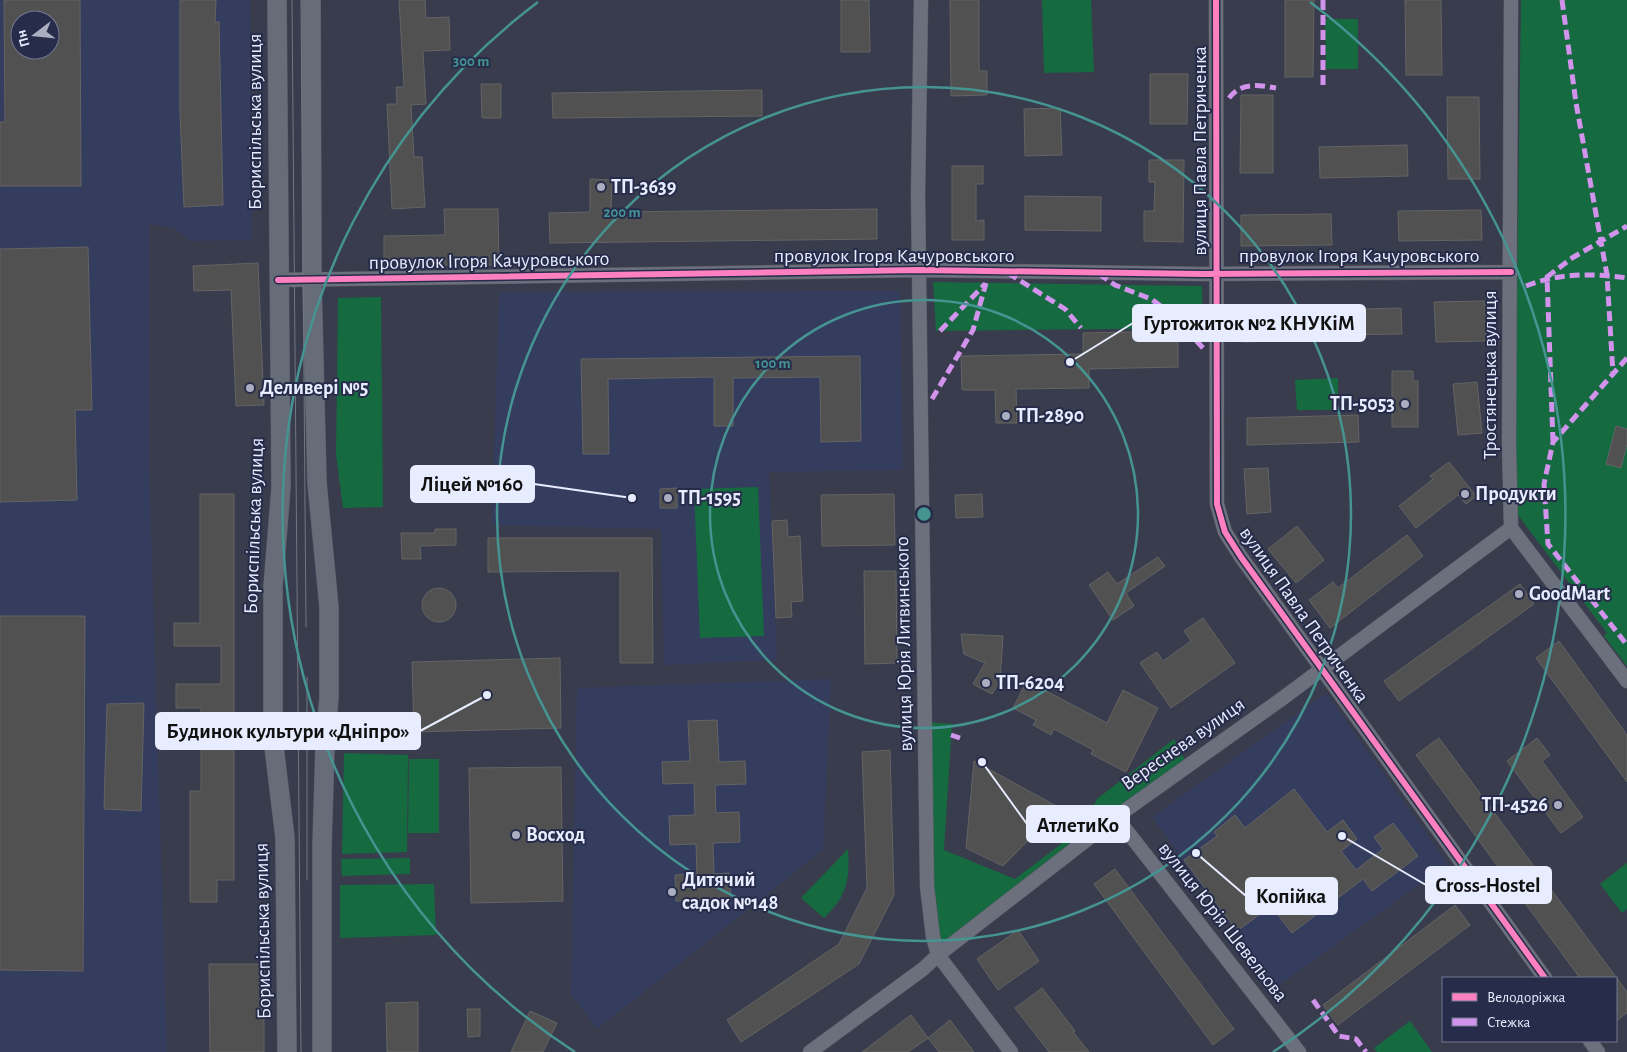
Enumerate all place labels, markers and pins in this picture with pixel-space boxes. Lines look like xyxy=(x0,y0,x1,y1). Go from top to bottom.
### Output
place label: ТП-3639 xyxy=(611,177,676,197)
marker: ТП-3639 xyxy=(595,181,607,193)
callout: Гуртожиток №2 КНУКіМ xyxy=(1133,305,1365,341)
place label: Деливері №5 xyxy=(260,378,368,398)
marker: Деливері №5 xyxy=(244,382,256,394)
place label: ТП-5053 xyxy=(1330,394,1395,414)
marker: ТП-5053 xyxy=(1399,398,1411,410)
place label: ТП-2890 xyxy=(1016,406,1084,426)
marker: ТП-2890 xyxy=(1000,410,1012,422)
callout: Ліцей №160 xyxy=(411,466,534,502)
place label: Продукти xyxy=(1475,484,1557,504)
place label: ТП-1595 xyxy=(678,488,741,508)
marker: Продукти xyxy=(1459,488,1471,500)
marker: ТП-1595 xyxy=(662,492,674,504)
centre of rings xyxy=(915,505,933,523)
place label: GoodMart xyxy=(1529,584,1610,604)
marker: GoodMart xyxy=(1513,588,1525,600)
place label: ТП-6204 xyxy=(996,673,1064,693)
marker: ТП-6204 xyxy=(980,677,992,689)
callout: Будинок культури «Дніпро» xyxy=(156,713,420,749)
place label: ТП-4526 xyxy=(1481,795,1548,815)
marker: ТП-4526 xyxy=(1552,799,1564,811)
callout: АтлетиКо xyxy=(1027,806,1129,842)
place label: Восход xyxy=(526,825,585,845)
marker: Восход xyxy=(510,829,522,841)
callout: Cross-Hostel xyxy=(1426,867,1551,903)
place label: Дитячий садок №148 xyxy=(682,870,778,913)
callout: Копійка xyxy=(1246,878,1337,914)
marker: Дитячий садок №148 xyxy=(666,886,678,898)

